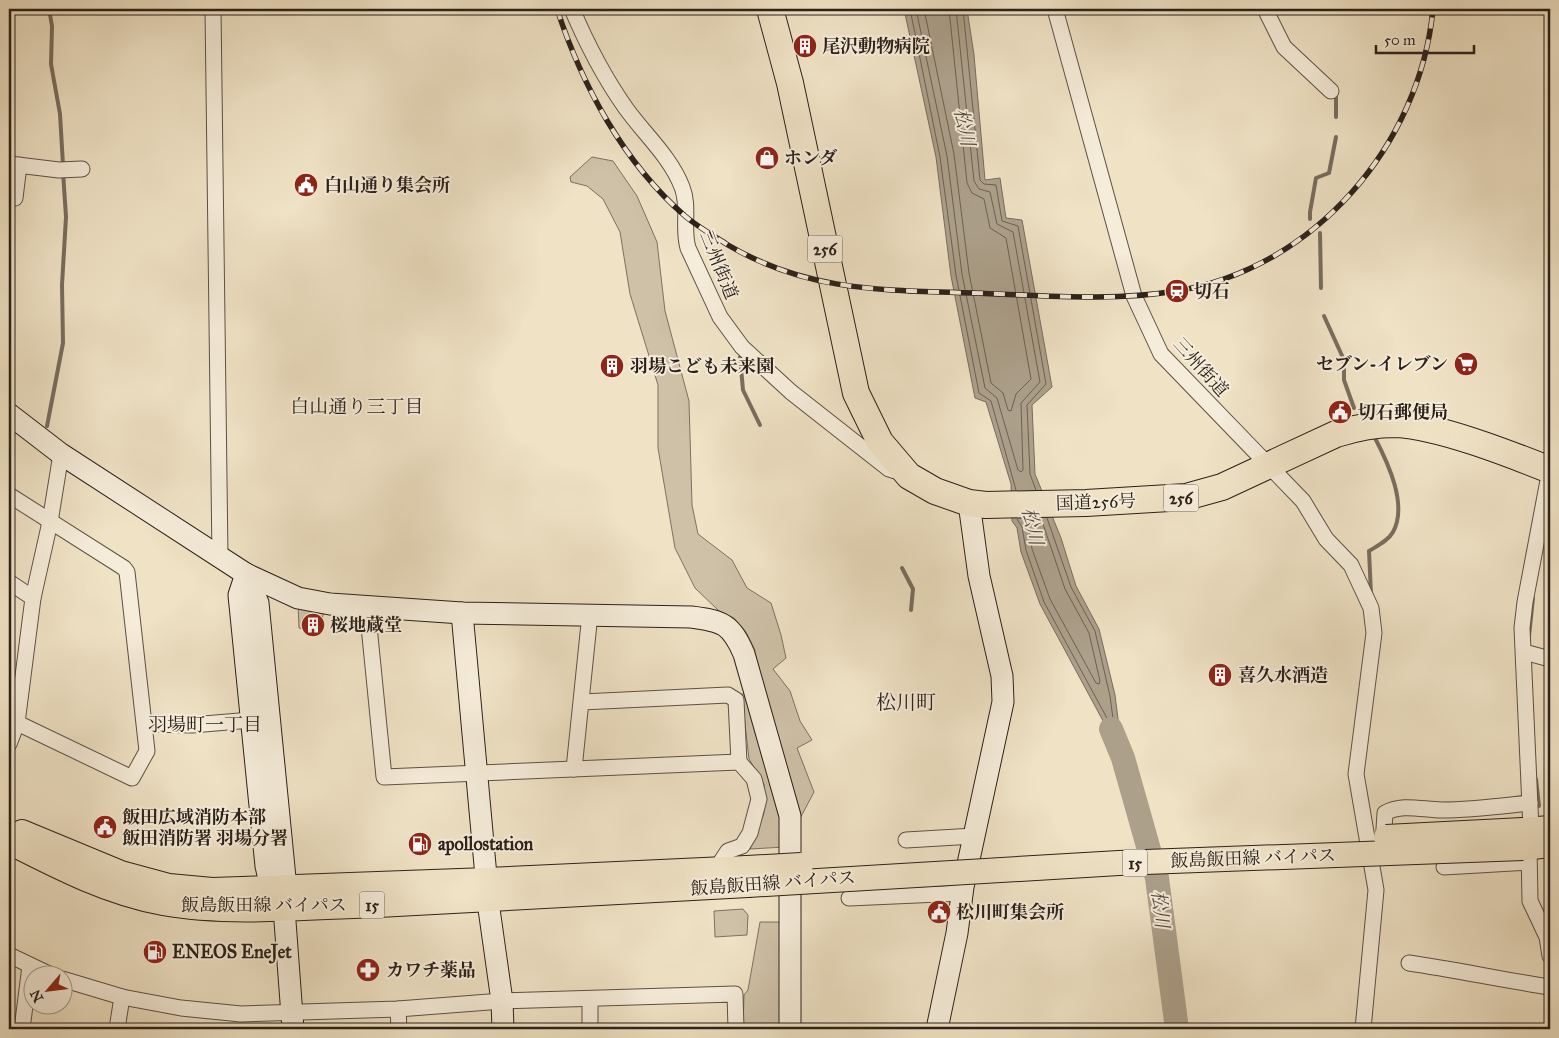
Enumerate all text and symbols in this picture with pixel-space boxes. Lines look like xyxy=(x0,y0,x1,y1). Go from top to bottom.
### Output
scale bar xyxy=(1376,22,1474,54)
text: 50 m xyxy=(1384,31,1416,49)
building icon: 尾沢動物病院 xyxy=(792,33,818,59)
place label: 尾沢動物病院 xyxy=(822,35,930,57)
water label: 松川 xyxy=(949,106,980,150)
shop icon: ホンダ xyxy=(754,145,780,171)
place label: ホンダ xyxy=(784,147,837,169)
public building icon: 白山通り集会所 xyxy=(293,172,319,198)
place label: 白山通り集会所 xyxy=(324,174,450,196)
street label: 三州街道 xyxy=(695,228,743,302)
road number: 256 xyxy=(808,235,842,262)
station icon: 切石 xyxy=(1164,278,1190,304)
place label: 切石 xyxy=(1194,280,1230,302)
street label: 三州街道 xyxy=(1169,333,1233,401)
supermarket icon: セブン-イレブン xyxy=(1453,351,1479,377)
building icon: 羽場こども未来園 xyxy=(599,353,625,379)
place label: セブン-イレブン xyxy=(1316,353,1448,375)
place label: 羽場こども未来園 xyxy=(630,355,774,377)
district label: 白山通り三丁目 xyxy=(290,395,424,418)
public building icon: 切石郵便局 xyxy=(1327,399,1353,425)
place label: 切石郵便局 xyxy=(1358,401,1448,423)
road number: 256 xyxy=(1164,484,1198,512)
street label: 国道256号 xyxy=(1055,490,1137,514)
water label: 松川 xyxy=(1017,505,1048,549)
building icon: 桜地蔵堂 xyxy=(300,612,326,638)
place label: 桜地蔵堂 xyxy=(330,614,402,636)
building icon: 喜久水酒造 xyxy=(1207,662,1233,688)
place label: 喜久水酒造 xyxy=(1238,664,1328,686)
district label: 松川町 xyxy=(876,690,936,714)
district label: 羽場町一丁目 xyxy=(148,713,262,736)
place label: 飯田広域消防本部 飯田消防署 羽場分署 xyxy=(122,806,288,849)
public building icon: 飯田広域消防本部 飯田消防署 羽場分署 xyxy=(92,814,118,840)
fuel station icon: apollostation xyxy=(407,831,433,857)
place label: apollostation xyxy=(438,833,534,856)
street label: 飯島飯田線 バイパス xyxy=(1170,844,1336,872)
road number: 15 xyxy=(1122,850,1148,876)
street label: 飯島飯田線 バイパス xyxy=(690,866,856,900)
water label: 松川 xyxy=(1147,889,1174,931)
road number: 15 xyxy=(360,892,384,918)
street label: 飯島飯田線 バイパス xyxy=(181,894,347,916)
public building icon: 松川町集会所 xyxy=(926,899,952,925)
place label: 松川町集会所 xyxy=(956,901,1064,923)
fuel station icon: ENEOS EneJet xyxy=(142,939,168,965)
place label: ENEOS EneJet xyxy=(172,941,292,964)
pharmacy icon: カワチ薬品 xyxy=(355,957,381,983)
place label: カワチ薬品 xyxy=(386,959,476,981)
north arrow xyxy=(22,966,72,1016)
text: N xyxy=(27,987,47,1005)

